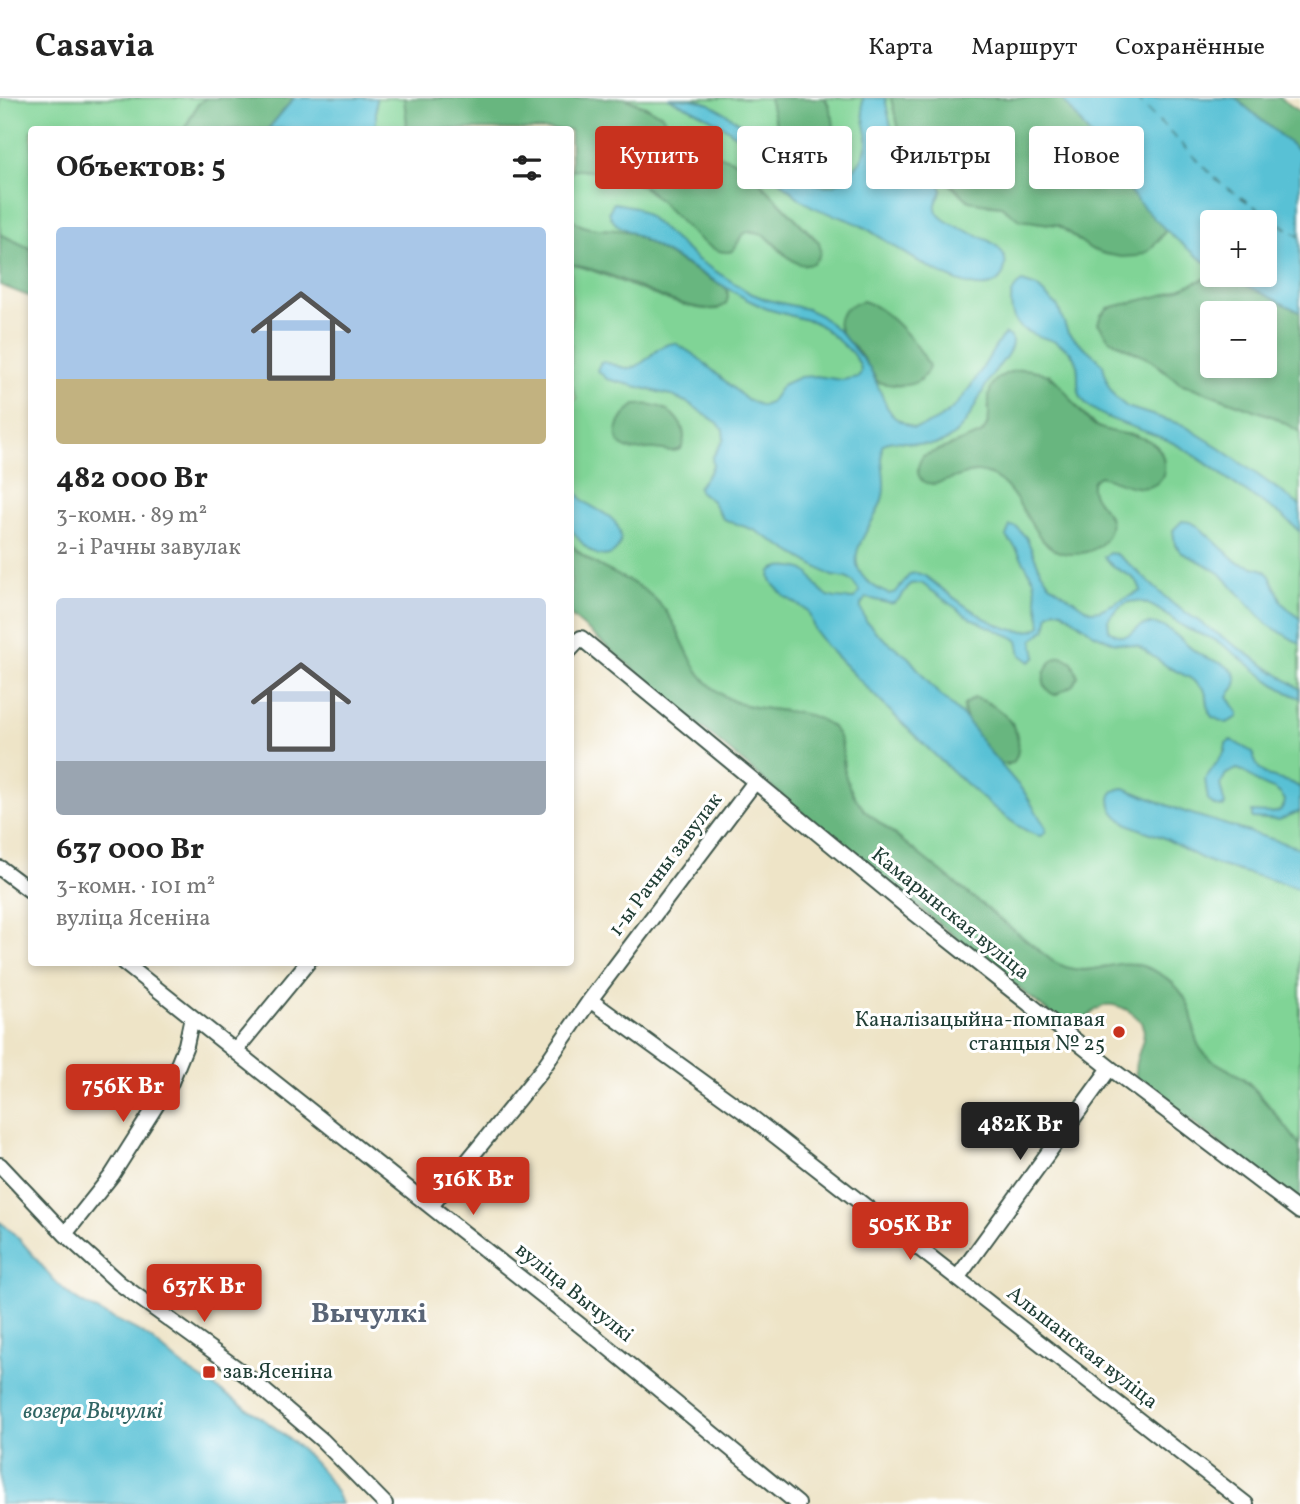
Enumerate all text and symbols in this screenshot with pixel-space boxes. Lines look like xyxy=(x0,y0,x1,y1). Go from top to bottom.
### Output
text: Casavia xyxy=(35,25,155,71)
text: Карта xyxy=(868,31,933,65)
text: Маршрут xyxy=(971,31,1077,65)
text: Сохранённые xyxy=(1115,31,1265,65)
chip: Купить xyxy=(595,126,723,189)
chip: Снять xyxy=(737,126,852,189)
chip: Фильтры xyxy=(866,126,1015,189)
chip: Новое xyxy=(1029,126,1144,189)
text: Объектов: 5 xyxy=(56,147,226,189)
icon: filters xyxy=(508,149,546,187)
map controls xyxy=(1200,210,1277,378)
button: + xyxy=(1200,210,1277,287)
icon: home xyxy=(238,273,364,399)
button: − xyxy=(1200,301,1277,378)
text: 482 000 Br xyxy=(56,458,208,500)
text: 3-комн. · 89 m² xyxy=(56,500,207,532)
text: 2-і Рачны завулак xyxy=(56,532,241,564)
icon: home xyxy=(238,644,364,770)
street label: 1-ы Рачны завулак xyxy=(602,787,730,943)
text: 637 000 Br xyxy=(56,829,204,871)
street label: Камарынская вуліца xyxy=(865,841,1035,987)
text: 3-комн. · 101 m² xyxy=(56,871,215,903)
text: вуліца Ясеніна xyxy=(56,903,211,935)
place label: Каналізацыйна-помпавая станцыя № 25 xyxy=(855,1006,1105,1059)
marker: Каналізацыйна-помпавая станцыя № 25 xyxy=(1111,1024,1127,1040)
pin: 756K Br xyxy=(58,1065,188,1124)
text: 756K Br xyxy=(82,1071,164,1103)
pin: 482K Br xyxy=(955,1102,1085,1162)
text: 482K Br xyxy=(977,1109,1063,1141)
pin: 316K Br xyxy=(408,1158,538,1217)
text: 316K Br xyxy=(432,1164,514,1196)
pin: 505K Br xyxy=(845,1202,975,1262)
text: 505K Br xyxy=(868,1209,952,1241)
street label: вуліца Вычулкі xyxy=(509,1236,639,1350)
pin: 637K Br xyxy=(139,1264,269,1324)
text: 637K Br xyxy=(163,1271,245,1303)
street label: Альшанская вуліца xyxy=(1000,1280,1164,1416)
district label: Вычулкі xyxy=(311,1295,427,1334)
place label: зав.Ясеніна xyxy=(223,1358,333,1387)
marker: зав.Ясеніна xyxy=(201,1364,217,1380)
water label: возера Вычулкі xyxy=(23,1396,163,1428)

